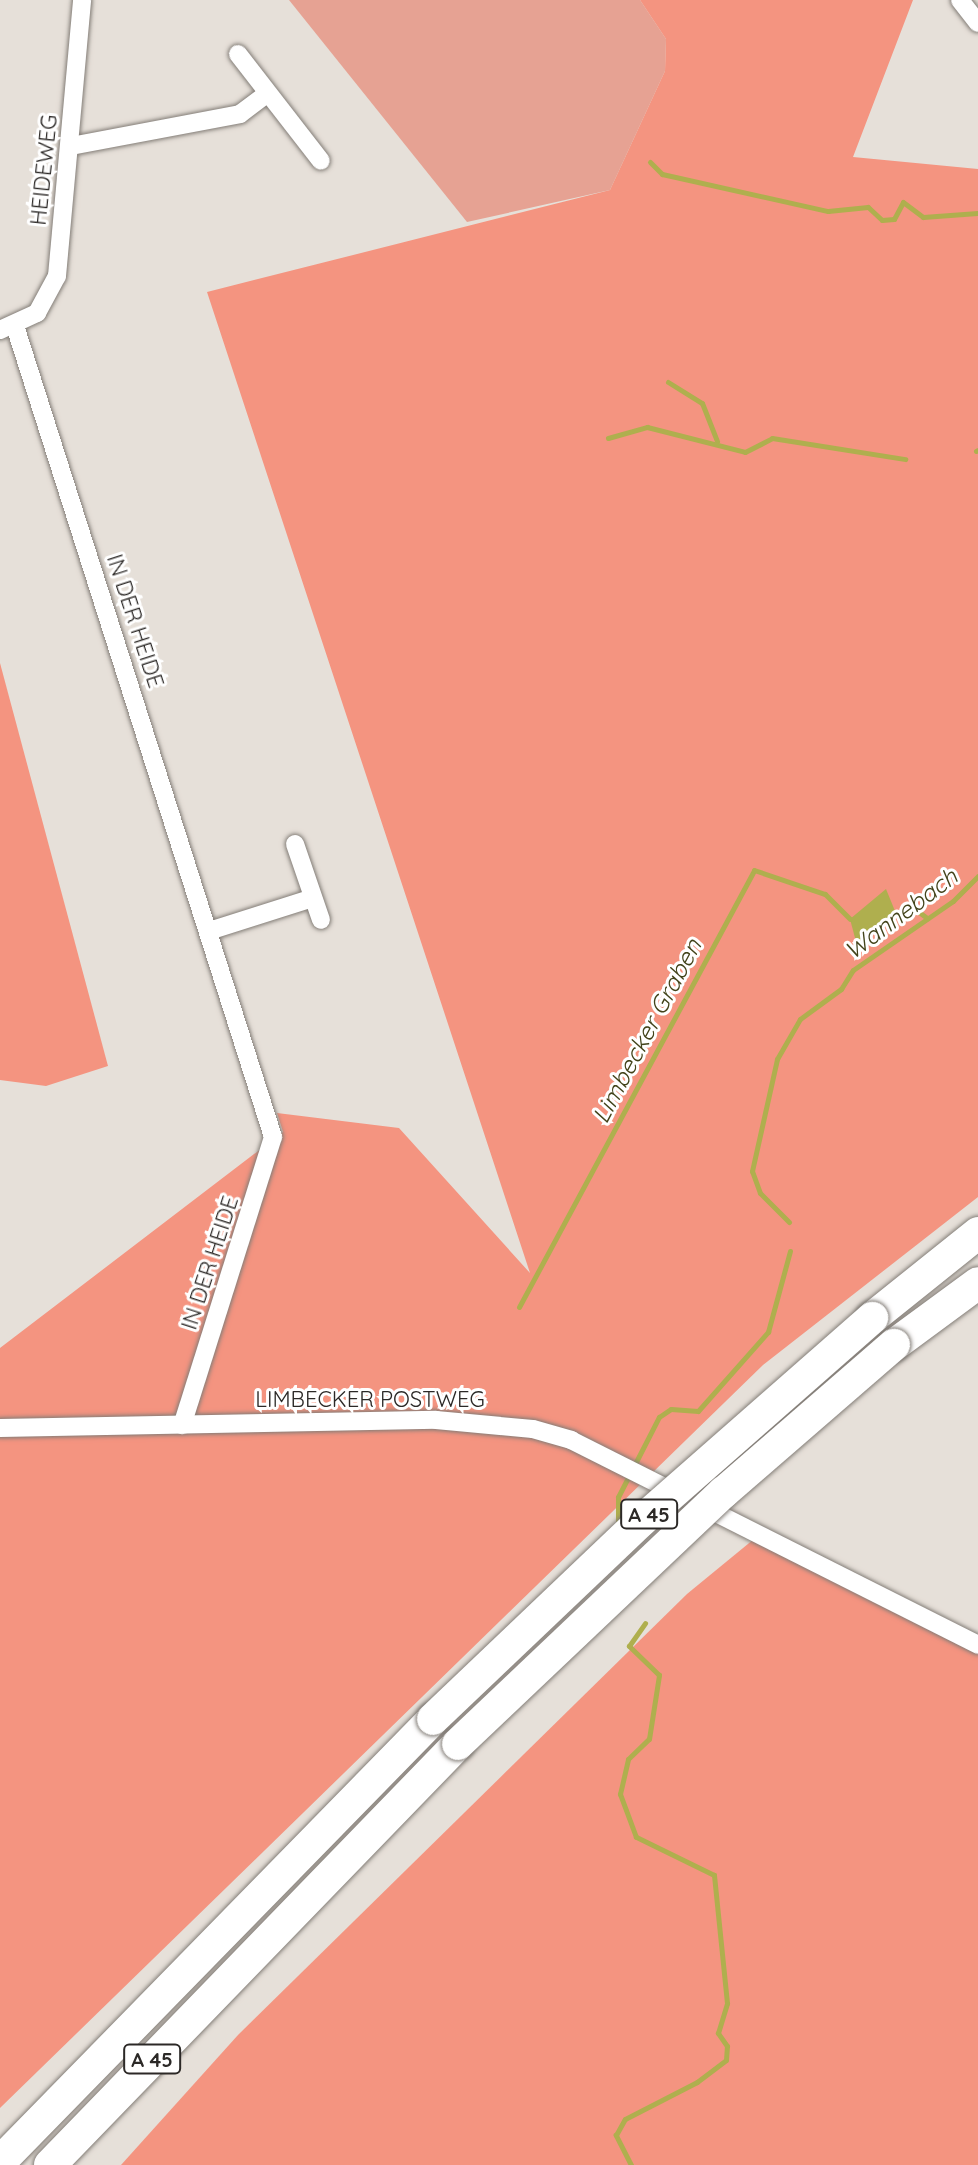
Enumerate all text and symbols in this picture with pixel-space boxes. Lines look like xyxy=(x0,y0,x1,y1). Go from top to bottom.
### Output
street label: HEIDEWEG xyxy=(25,113,63,227)
street label: IN DER HEIDE xyxy=(101,551,169,691)
water label: Wannebach xyxy=(839,862,963,966)
water label: Limbecker Graben xyxy=(586,934,708,1128)
street label: IN DER HEIDE xyxy=(176,1193,244,1333)
street label: LIMBECKER POSTWEG xyxy=(255,1387,485,1413)
road number: A 45 xyxy=(619,1498,679,1530)
road number: A 45 xyxy=(122,2043,182,2075)

